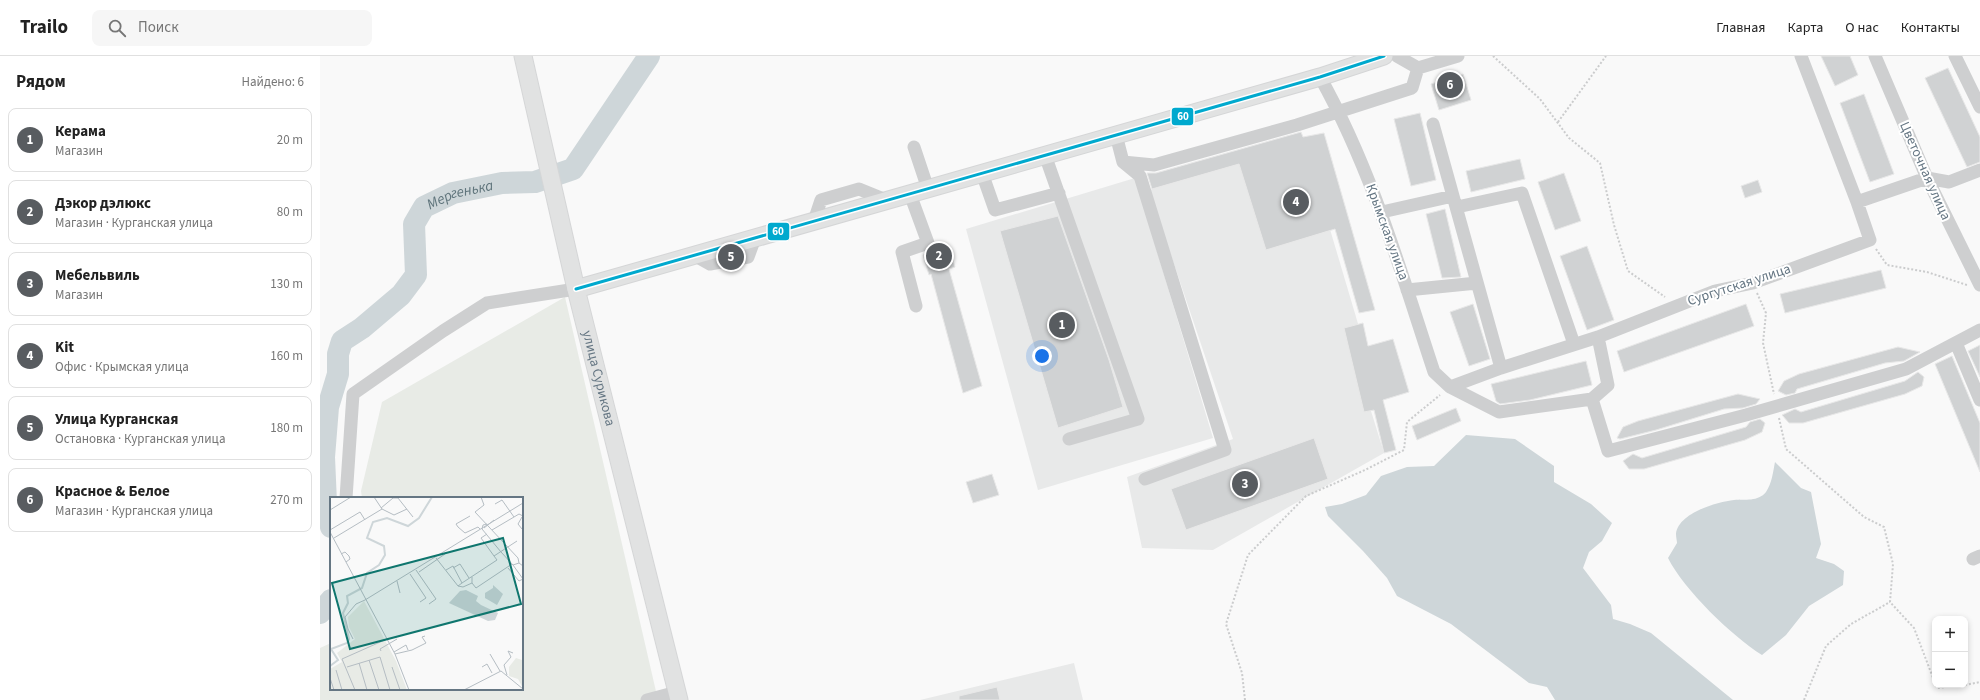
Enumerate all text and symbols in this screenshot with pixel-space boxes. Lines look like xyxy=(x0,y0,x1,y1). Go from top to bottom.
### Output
search box xyxy=(92,10,372,46)
text: Trailo xyxy=(20,14,68,41)
icon: search xyxy=(106,17,128,39)
text: Поиск xyxy=(138,17,179,38)
text: Главная xyxy=(1716,18,1765,38)
text: Карта xyxy=(1787,18,1823,38)
text: О нас xyxy=(1845,18,1879,38)
text: Контакты xyxy=(1901,18,1960,38)
text: Рядом xyxy=(16,70,66,94)
pin: 6 xyxy=(1437,70,1463,100)
text: Найдено: 6 xyxy=(242,73,304,91)
line badge: 60 xyxy=(1171,107,1194,126)
text: 60 xyxy=(1177,109,1189,124)
street label: Цветочная улица xyxy=(1894,119,1956,223)
text: Керама xyxy=(55,121,106,142)
text: 1 xyxy=(27,131,33,149)
text: 20 m xyxy=(277,131,303,149)
text: Магазин xyxy=(55,142,103,160)
water label: Мергенька xyxy=(423,175,495,215)
street label: Крымская улица xyxy=(1360,181,1414,283)
pin: 4 xyxy=(1283,187,1309,217)
text: Дэкор дэлюкс xyxy=(55,193,151,214)
text: 2 xyxy=(27,203,33,221)
text: 80 m xyxy=(277,203,303,221)
text: Магазин · Курганская улица xyxy=(55,214,213,232)
line badge: 60 xyxy=(767,222,790,241)
text: 60 xyxy=(772,224,784,239)
pin: 2 xyxy=(926,241,952,271)
pin: 5 xyxy=(718,242,744,272)
street label: Сургутская улица xyxy=(1685,259,1793,311)
text: Мебельвиль xyxy=(55,265,140,286)
text: 3 xyxy=(27,275,33,293)
text: 130 m xyxy=(270,275,303,293)
text: Магазин xyxy=(55,286,103,304)
pin: 1 xyxy=(1049,310,1075,340)
street label: улица Сурикова xyxy=(577,328,620,428)
text: Kit xyxy=(55,337,74,358)
your location xyxy=(1032,346,1052,366)
text: 4 xyxy=(27,347,33,365)
text: 160 m xyxy=(270,347,303,365)
text: Офис · Крымская улица xyxy=(55,358,189,376)
text: Улица Курганская xyxy=(55,409,178,430)
text: 5 xyxy=(27,419,33,437)
text: 180 m xyxy=(270,419,303,437)
text: Остановка · Курганская улица xyxy=(55,430,225,448)
pin: 3 xyxy=(1232,469,1258,499)
text: Красное & Белое xyxy=(55,481,170,502)
text: 6 xyxy=(27,491,33,509)
text: 270 m xyxy=(270,491,303,509)
inset map xyxy=(330,497,523,690)
text: Магазин · Курганская улица xyxy=(55,502,213,520)
map controls xyxy=(1932,616,1968,688)
button: + xyxy=(1932,616,1968,652)
button: − xyxy=(1932,652,1968,688)

